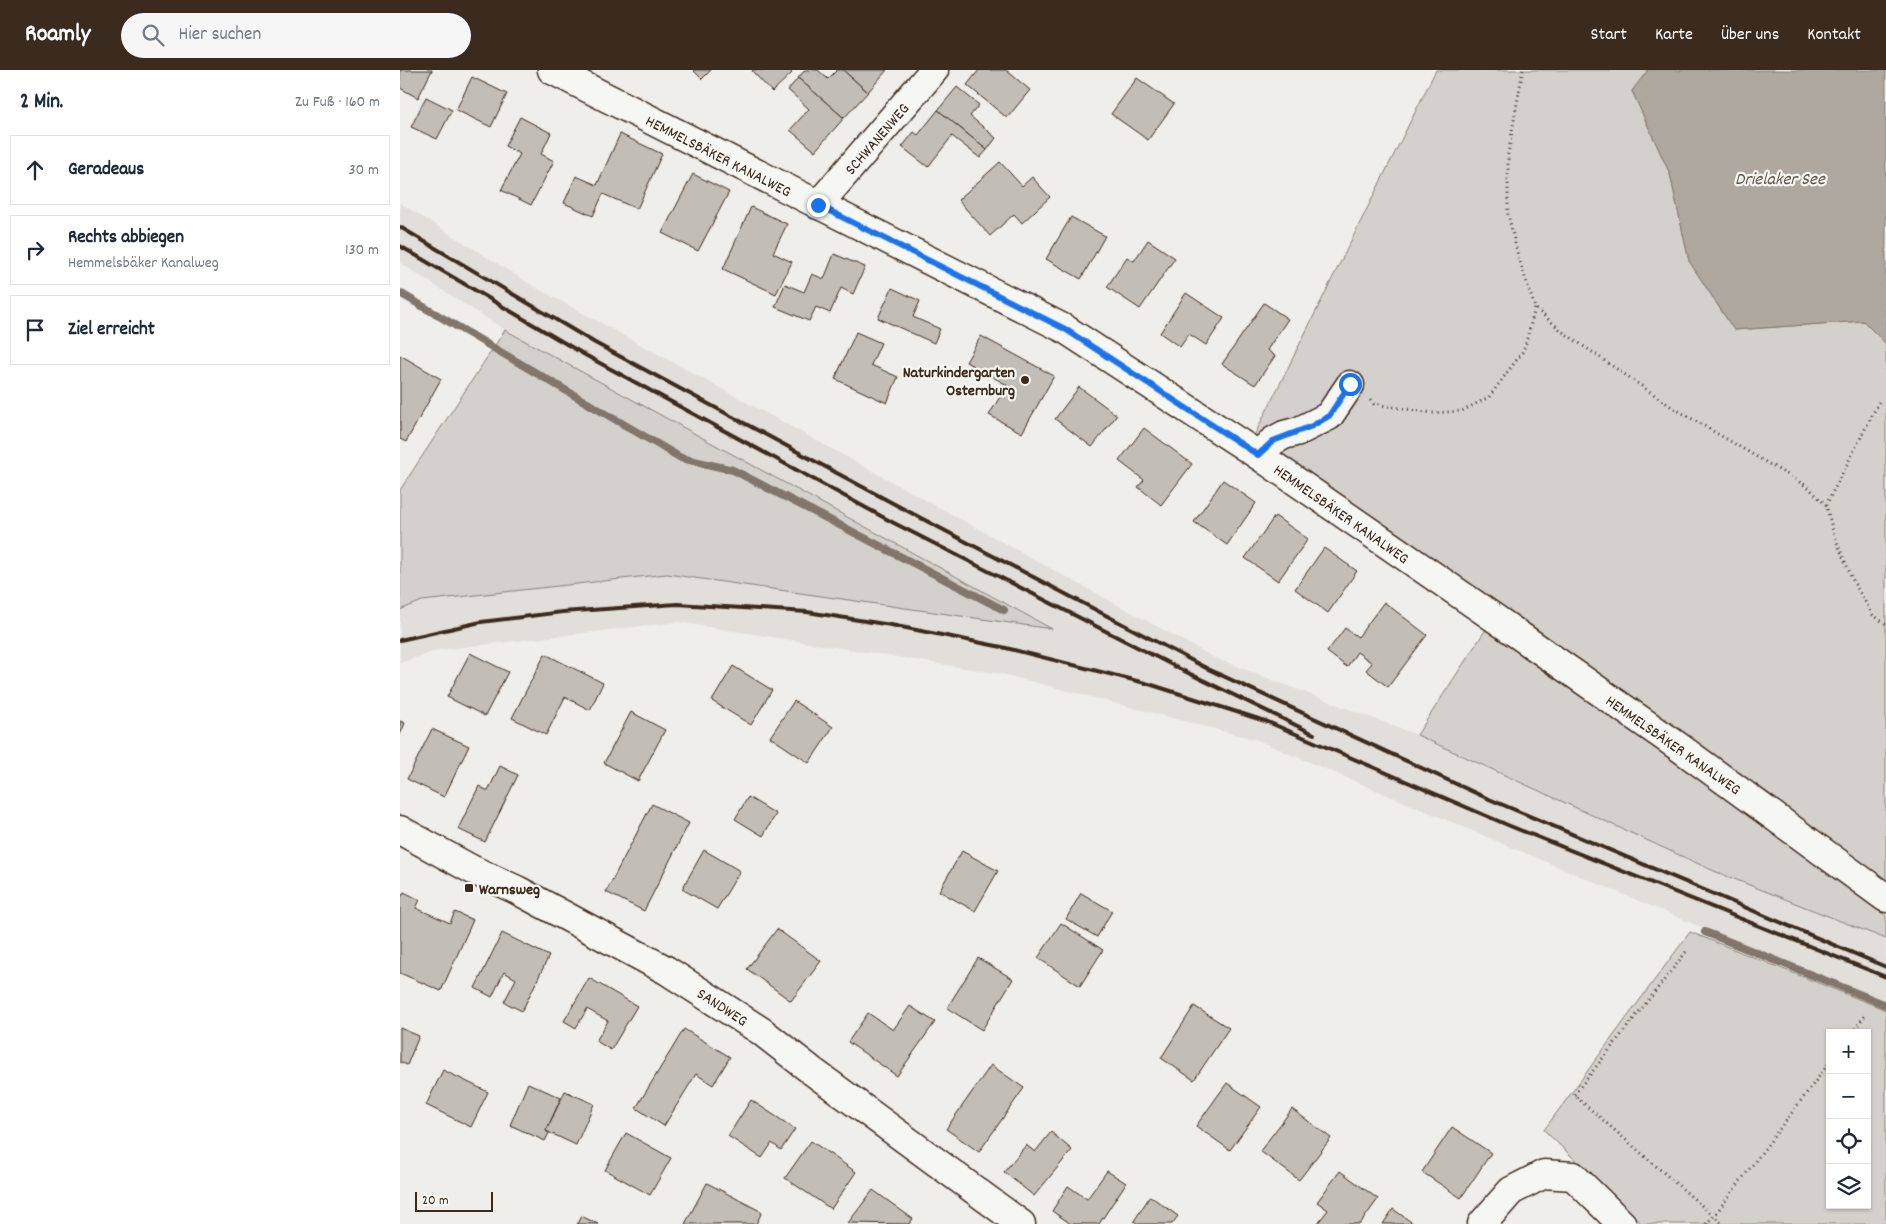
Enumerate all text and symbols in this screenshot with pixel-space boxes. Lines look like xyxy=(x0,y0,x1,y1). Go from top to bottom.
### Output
search box xyxy=(121,13,471,58)
text: Roamly xyxy=(25,18,91,52)
icon: search xyxy=(139,21,167,49)
text: Hier suchen xyxy=(179,22,261,49)
text: Start xyxy=(1591,23,1627,48)
text: Karte xyxy=(1655,23,1693,48)
text: Über uns xyxy=(1721,23,1779,48)
text: Kontakt xyxy=(1807,23,1861,48)
text: 2 Min. xyxy=(20,88,63,118)
text: Zu Fuß · 160 m xyxy=(295,91,380,114)
street label: SCHWANENWEG xyxy=(840,99,916,181)
street label: HEMMELSBÄKER KANALWEG xyxy=(641,110,795,204)
icon: ahead xyxy=(21,156,49,184)
text: Geradeaus xyxy=(68,157,144,184)
text: 30 m xyxy=(349,159,379,182)
water label: Drielaker See xyxy=(1735,168,1826,193)
route end xyxy=(807,194,830,217)
text: Rechts abbiegen xyxy=(68,225,184,252)
icon: right xyxy=(21,236,49,264)
text: 130 m xyxy=(345,239,379,262)
text: Hemmelsbäker Kanalweg xyxy=(68,252,219,275)
icon: arrive xyxy=(21,316,49,344)
text: Ziel erreicht xyxy=(68,317,155,344)
place label: Naturkindergarten Osternburg xyxy=(903,362,1015,403)
route start xyxy=(1339,373,1362,396)
marker: Naturkindergarten Osternburg xyxy=(1019,374,1031,386)
street label: HEMMELSBÄKER KANALWEG xyxy=(1268,459,1413,571)
street label: HEMMELSBÄKER KANALWEG xyxy=(1600,690,1745,802)
place label: Warnsweg xyxy=(479,879,540,902)
marker: Warnsweg xyxy=(463,882,475,894)
street label: SANDWEG xyxy=(692,983,752,1033)
map controls xyxy=(1826,1029,1871,1209)
button: + xyxy=(1826,1029,1871,1074)
button: − xyxy=(1826,1074,1871,1119)
button: locate xyxy=(1826,1119,1871,1164)
button: layers xyxy=(1826,1164,1871,1209)
scale bar xyxy=(415,1189,492,1212)
text: 20 m xyxy=(422,1191,449,1211)

